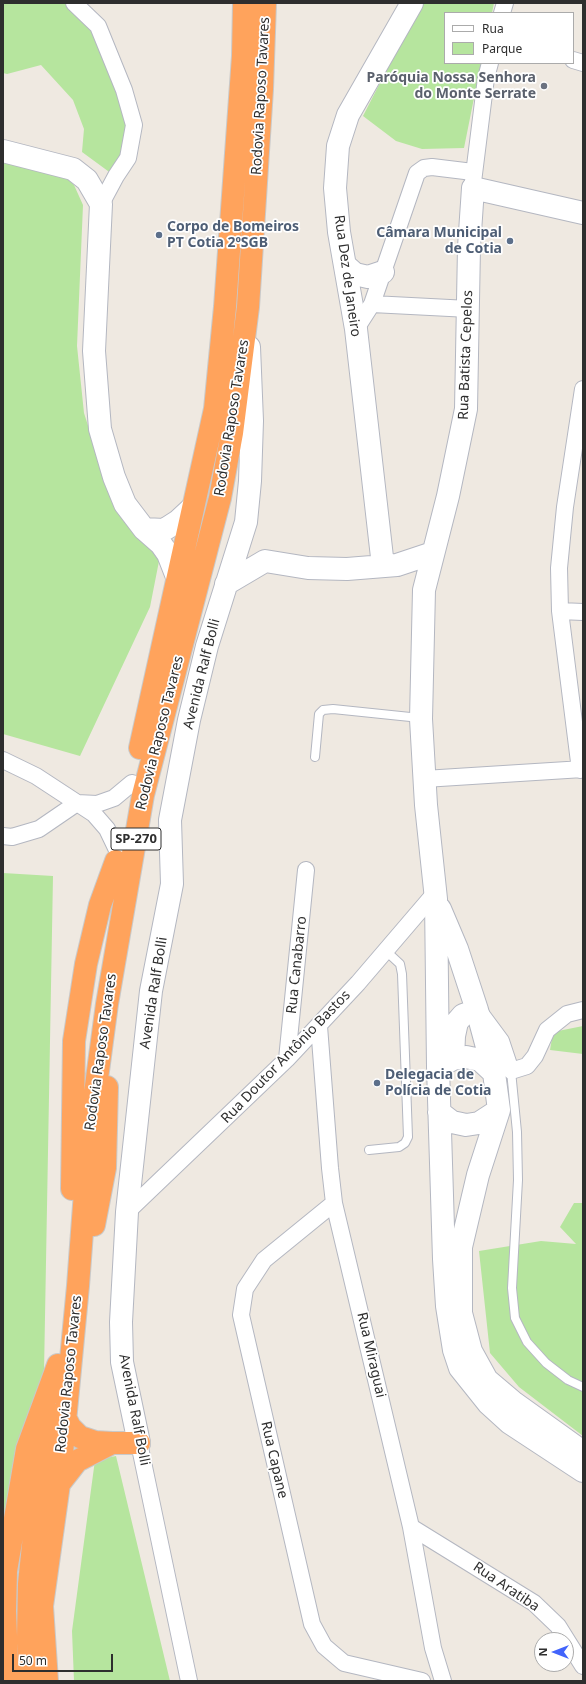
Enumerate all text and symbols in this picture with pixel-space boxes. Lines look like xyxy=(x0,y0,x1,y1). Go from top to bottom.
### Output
legend xyxy=(444,12,574,64)
street label: Rodovia Raposo Tavares xyxy=(248,17,274,175)
text: Rua xyxy=(482,20,504,37)
text: Parque xyxy=(482,40,522,57)
place label: Paróquia Nossa Senhora do Monte Serrate xyxy=(366,70,536,102)
marker: Paróquia Nossa Senhora do Monte Serrate xyxy=(539,81,549,91)
street label: Rua Dez de Janeiro xyxy=(330,214,364,338)
place label: Corpo de Bomeiros PT Cotia 2ºSGB xyxy=(167,219,299,252)
place label: Câmara Municipal de Cotia xyxy=(376,225,502,258)
marker: Corpo de Bomeiros PT Cotia 2ºSGB xyxy=(154,230,164,240)
marker: Câmara Municipal de Cotia xyxy=(505,236,515,246)
street label: Rua Batista Cepelos xyxy=(455,290,477,420)
street label: Rodovia Raposo Tavares xyxy=(211,339,253,497)
street label: Avenida Ralf Bolli xyxy=(180,617,224,731)
street label: Rodovia Raposo Tavares xyxy=(133,654,187,812)
road number: SP-270 xyxy=(111,828,161,850)
street label: Rua Canabarro xyxy=(284,915,310,1015)
street label: Avenida Ralf Bolli xyxy=(137,936,171,1050)
street label: Rodovia Raposo Tavares xyxy=(82,972,120,1132)
street label: Rua Doutor Antônio Bastos xyxy=(218,987,354,1127)
place label: Delegacia de Polícia de Cotia xyxy=(385,1067,491,1100)
marker: Delegacia de Polícia de Cotia xyxy=(372,1078,382,1088)
street label: Rodovia Raposo Tavares xyxy=(52,1294,86,1454)
street label: Rua Miraguai xyxy=(353,1311,389,1399)
street label: Avenida Ralf Bolli xyxy=(115,1353,153,1467)
street label: Rua Capane xyxy=(257,1420,291,1500)
street label: Rua Aratiba xyxy=(470,1559,542,1615)
north arrow xyxy=(534,1632,574,1672)
scale bar xyxy=(14,1646,115,1672)
text: N xyxy=(535,1648,550,1656)
text: 50 m xyxy=(19,1652,47,1669)

